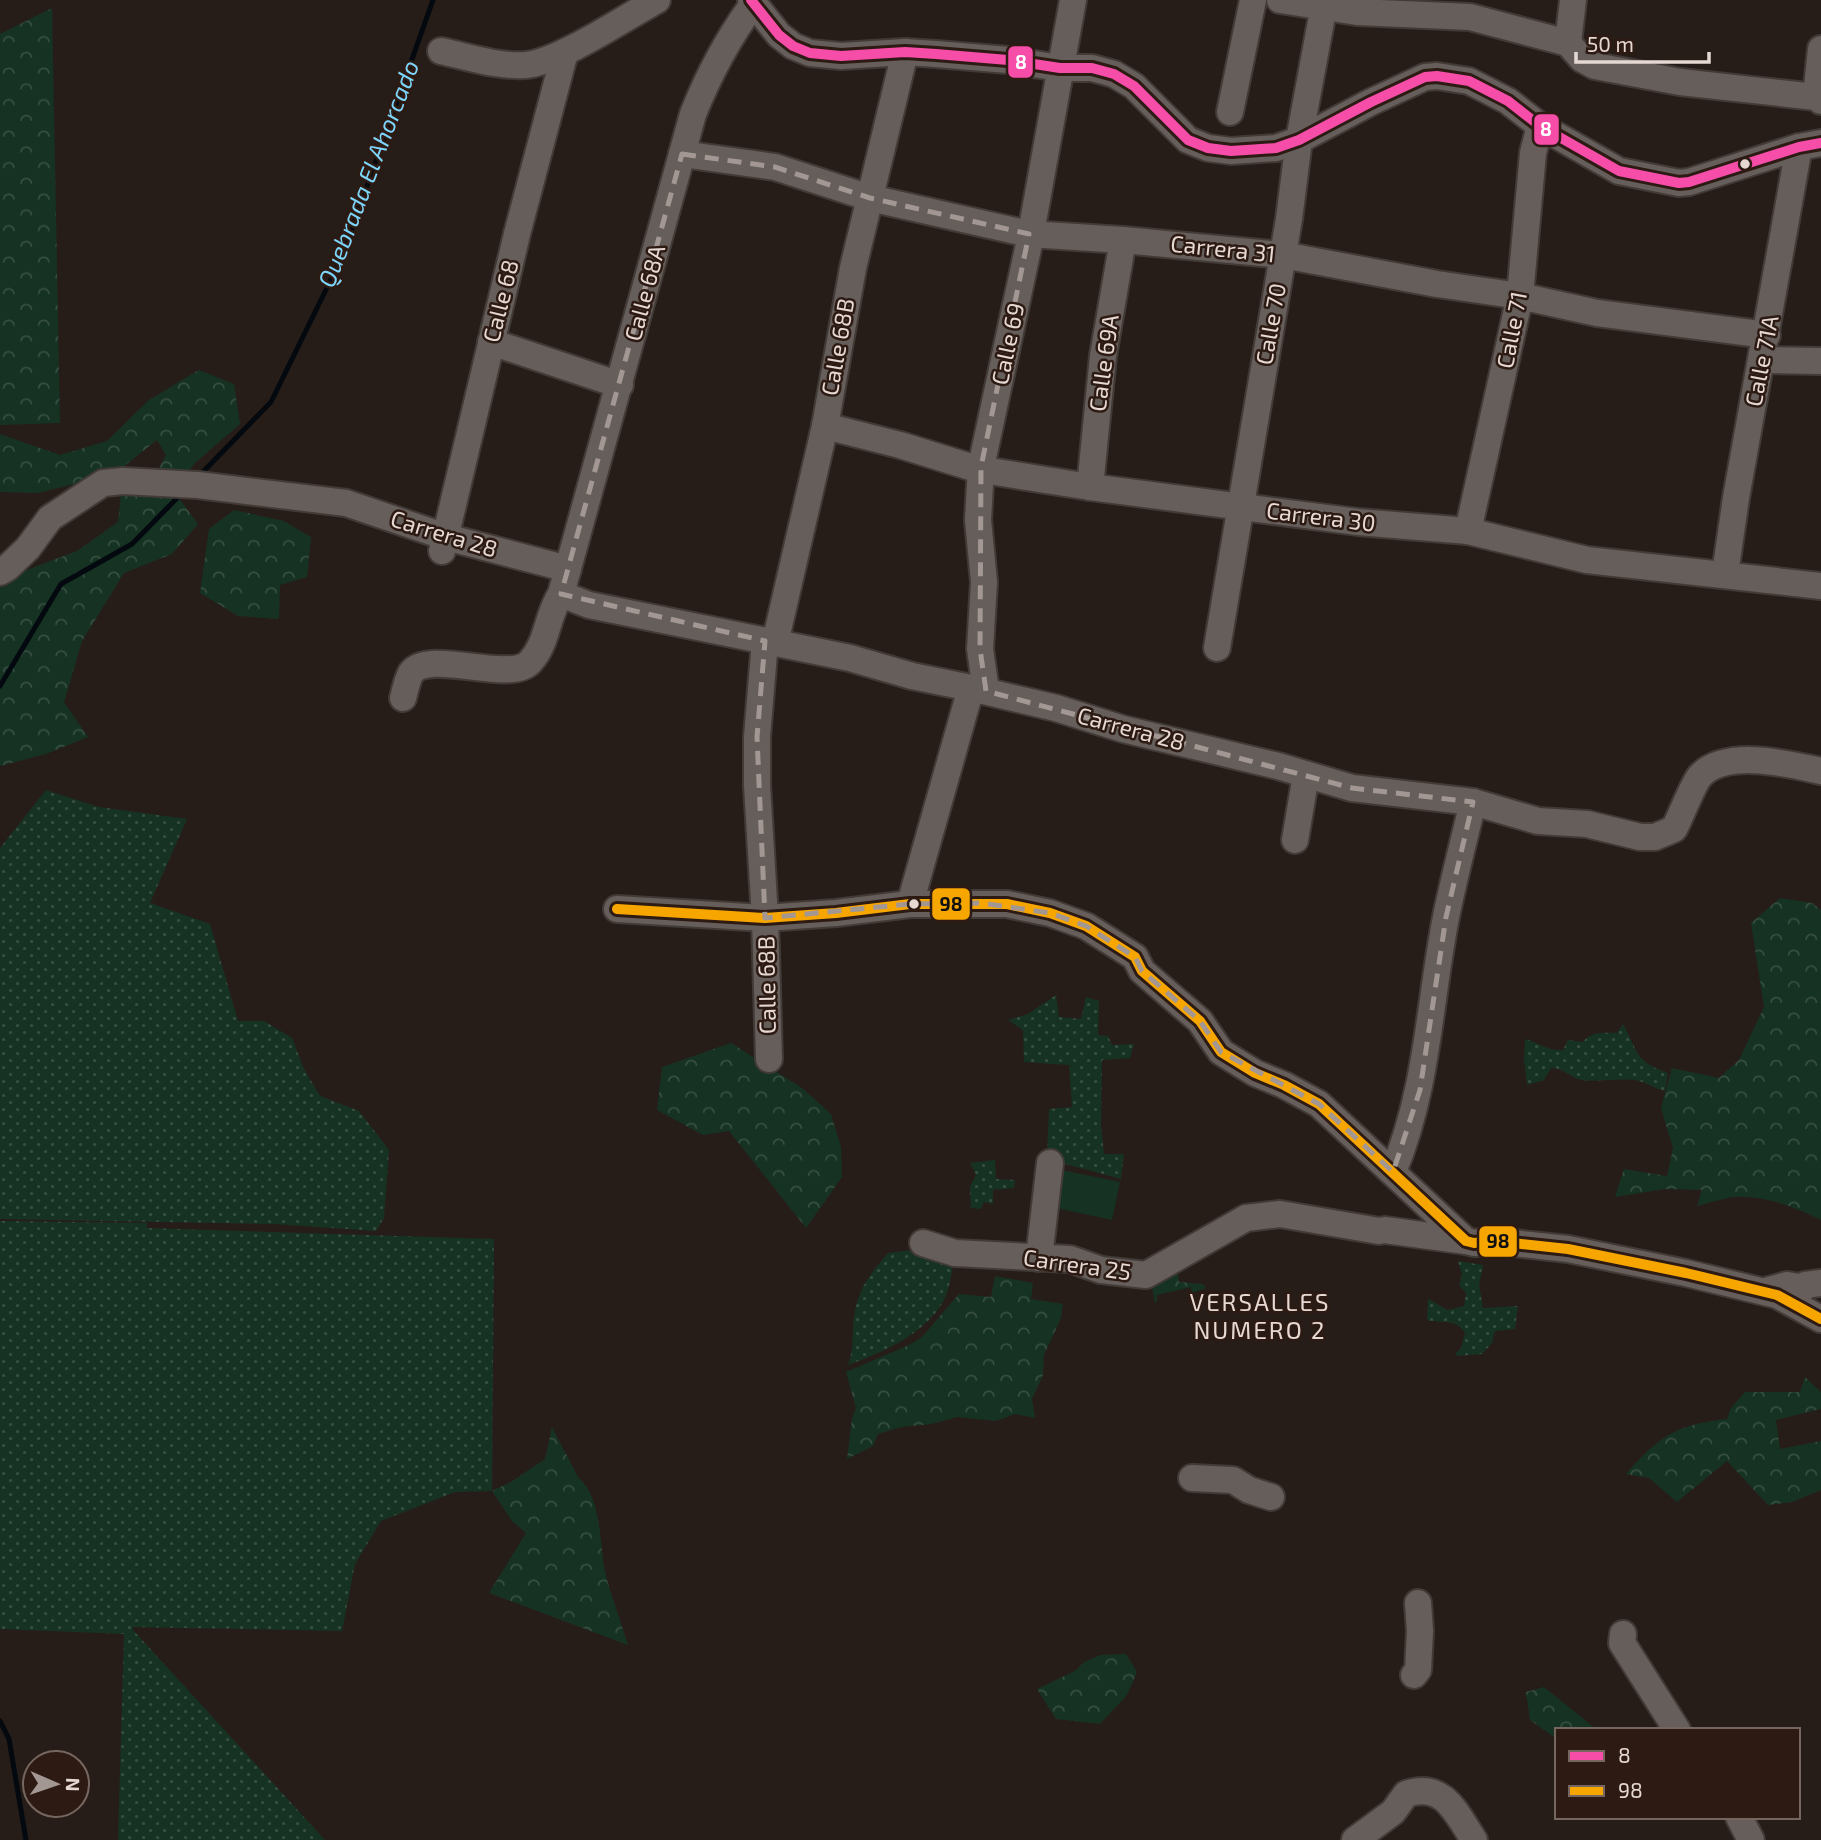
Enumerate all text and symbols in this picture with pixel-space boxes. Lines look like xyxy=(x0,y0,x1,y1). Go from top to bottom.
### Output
scale bar xyxy=(1576,21,1709,65)
text: 50 m xyxy=(1587,31,1634,56)
line badge: 8 xyxy=(1007,45,1034,79)
text: 8 xyxy=(1015,50,1027,73)
water label: Quebrada El Ahorcado xyxy=(311,56,424,291)
line badge: 8 xyxy=(1533,113,1560,146)
text: 8 xyxy=(1540,117,1552,140)
unlabelled marker xyxy=(1738,157,1752,171)
street label: Carrera 31 xyxy=(1169,229,1277,267)
street label: Calle 68A xyxy=(618,241,670,344)
street label: Calle 68 xyxy=(476,257,524,345)
street label: Calle 70 xyxy=(1249,281,1291,367)
street label: Calle 71 xyxy=(1490,289,1532,371)
street label: Calle 68B xyxy=(815,296,859,398)
street label: Calle 69 xyxy=(985,300,1029,387)
street label: Calle 69A xyxy=(1082,312,1124,413)
street label: Calle 71A xyxy=(1738,312,1784,409)
street label: Carrera 30 xyxy=(1265,495,1377,537)
street label: Carrera 28 xyxy=(388,504,501,563)
street label: Carrera 28 xyxy=(1074,700,1188,756)
line badge: 98 xyxy=(931,887,971,921)
text: 98 xyxy=(939,892,963,915)
unlabelled marker xyxy=(907,897,921,911)
street label: Calle 68B xyxy=(751,936,781,1034)
line badge: 98 xyxy=(1478,1225,1518,1258)
text: 98 xyxy=(1486,1229,1510,1252)
street label: Carrera 25 xyxy=(1021,1243,1133,1285)
district label: VERSALLES NUMERO 2 xyxy=(1190,1287,1330,1344)
legend xyxy=(1555,1728,1800,1819)
text: 8 xyxy=(1618,1742,1631,1767)
north arrow xyxy=(21,1749,91,1819)
text: N xyxy=(62,1777,85,1792)
text: 98 xyxy=(1618,1777,1643,1802)

